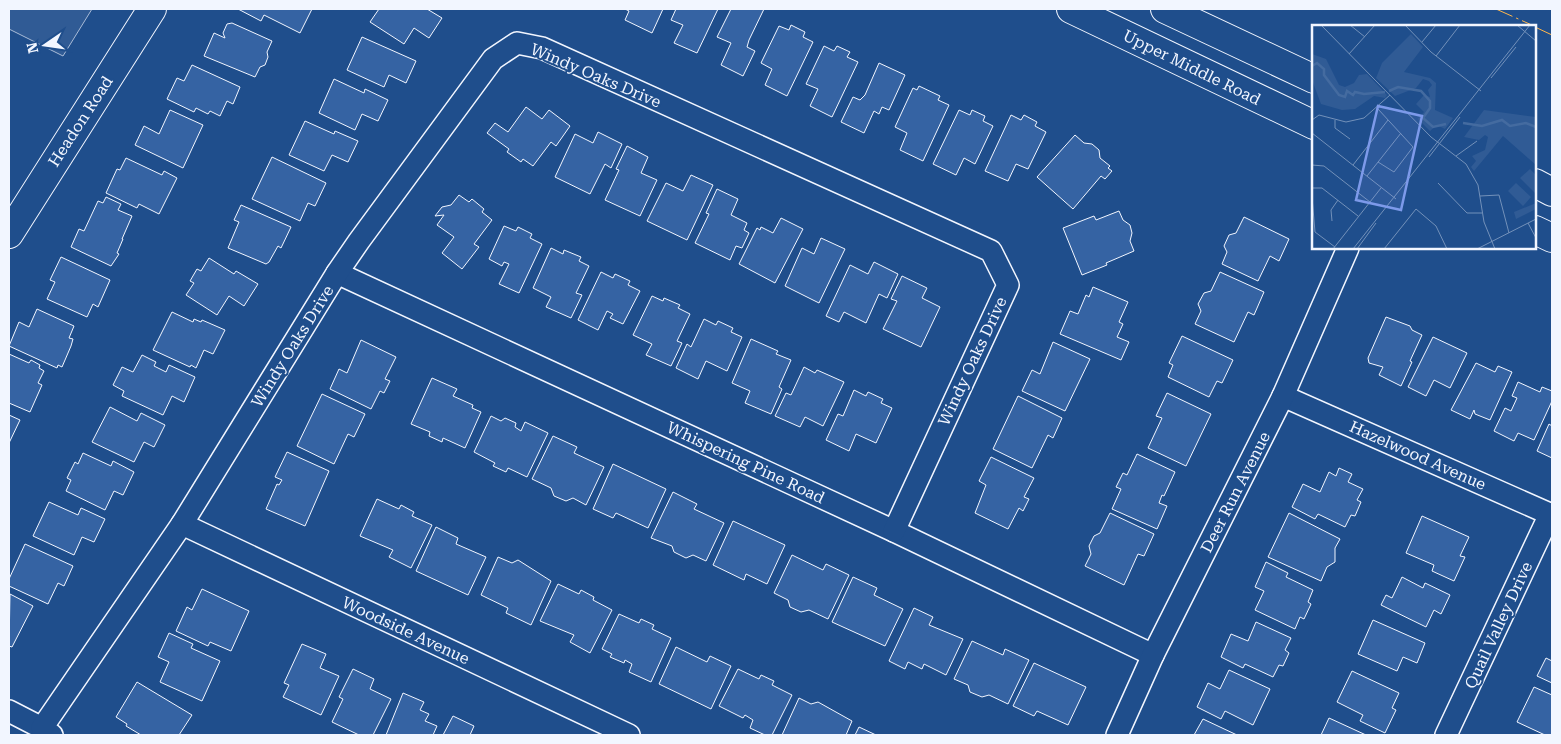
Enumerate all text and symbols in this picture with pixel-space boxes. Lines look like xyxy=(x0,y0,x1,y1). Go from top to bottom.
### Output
north arrow xyxy=(20,20,70,70)
inset map xyxy=(1312,25,1536,249)
street label: Upper Middle Road xyxy=(1120,26,1264,109)
street label: Windy Oaks Drive xyxy=(528,39,664,112)
text: N xyxy=(23,41,41,55)
street label: Headon Road xyxy=(44,72,117,170)
street label: Windy Oaks Drive xyxy=(247,282,338,411)
street label: Windy Oaks Drive xyxy=(934,293,1011,429)
street label: Hazelwood Avenue xyxy=(1347,417,1489,494)
street label: Whispering Pine Road xyxy=(664,418,828,507)
street label: Deer Run Avenue xyxy=(1197,428,1274,556)
street label: Quail Valley Drive xyxy=(1461,558,1536,692)
street label: Woodside Avenue xyxy=(339,593,473,668)

